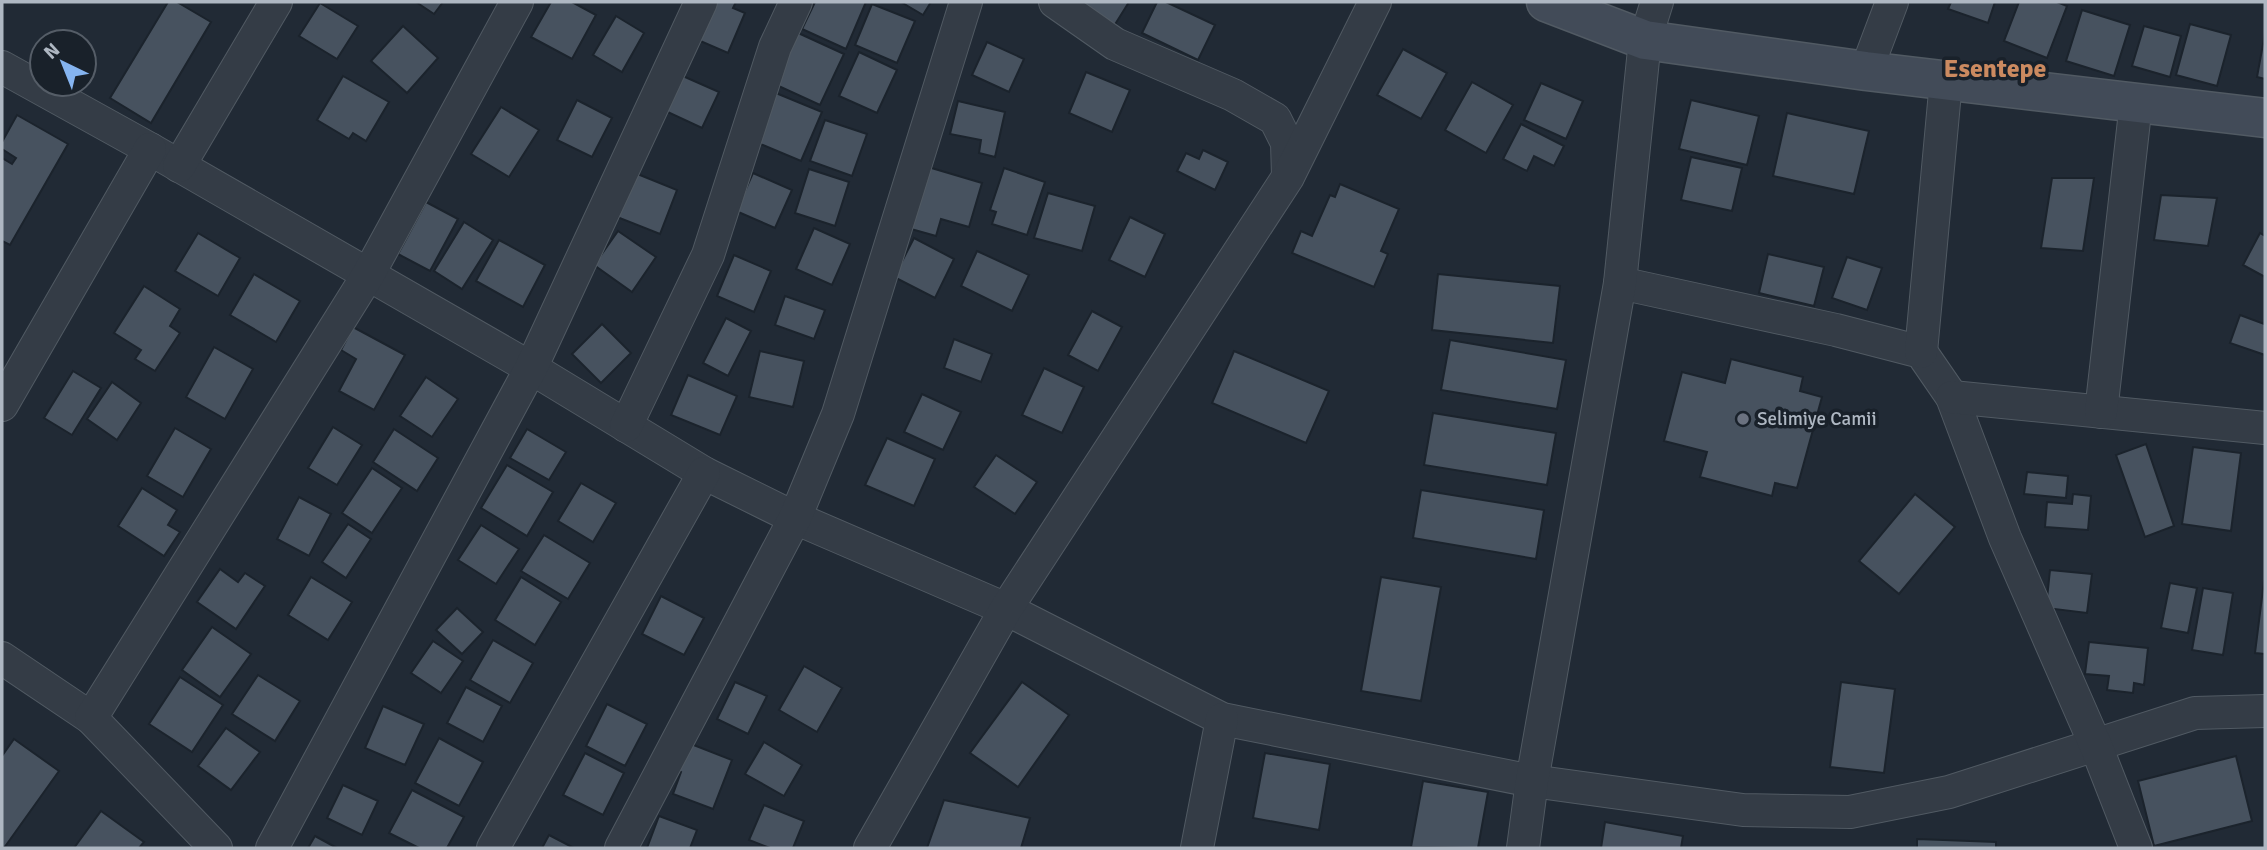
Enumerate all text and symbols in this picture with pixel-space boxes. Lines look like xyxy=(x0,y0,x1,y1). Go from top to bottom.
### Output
north arrow xyxy=(28,28,98,98)
text: N xyxy=(39,38,65,65)
district label: Esentepe xyxy=(1944,53,2047,85)
place label: Selimiye Camii xyxy=(1757,407,1877,431)
marker: Selimiye Camii xyxy=(1735,411,1751,427)

